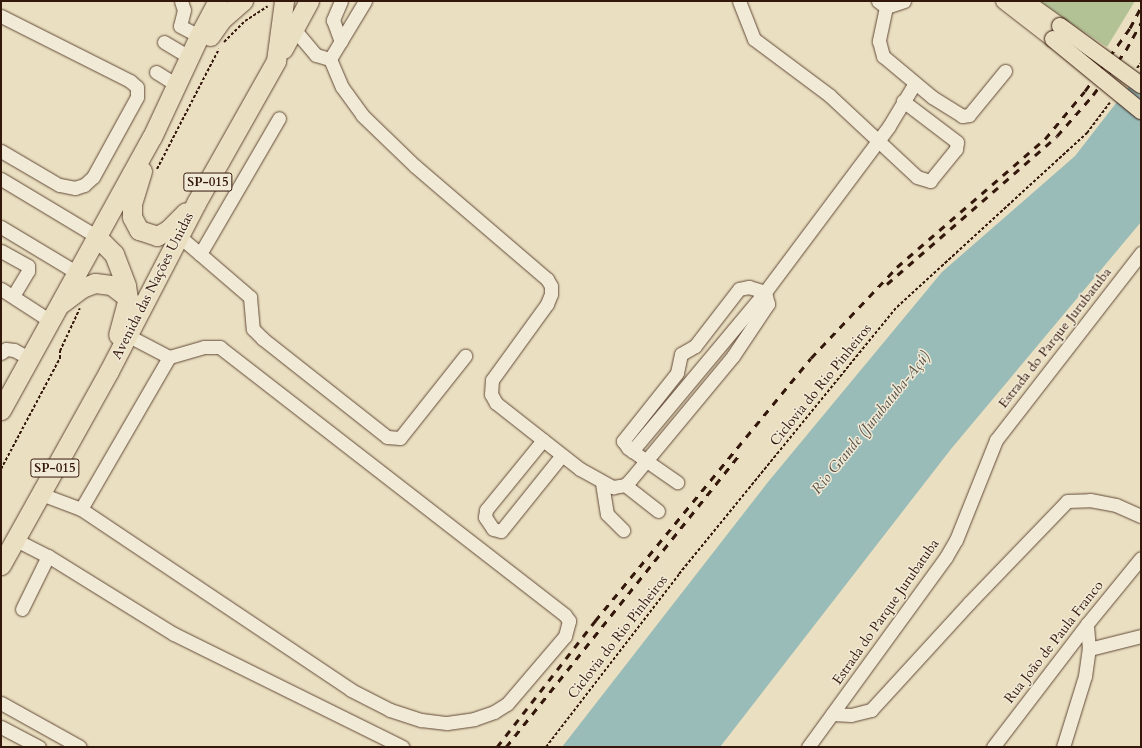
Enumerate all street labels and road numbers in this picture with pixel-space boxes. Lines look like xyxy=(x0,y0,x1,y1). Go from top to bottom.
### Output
road number: SP-015 xyxy=(183,171,233,193)
street label: Avenida das Nações Unidas xyxy=(109,210,197,362)
street label: Estrada do Parque Jurubatuba xyxy=(995,264,1115,412)
street label: Ciclovia do Rio Pinheiros xyxy=(767,321,875,449)
road number: SP-015 xyxy=(30,457,80,479)
street label: Estrada do Parque Jurubatuba xyxy=(829,536,943,688)
street label: Ciclovia do Rio Pinheiros xyxy=(565,572,671,702)
street label: Rua João de Paula Franco xyxy=(1001,577,1107,707)

